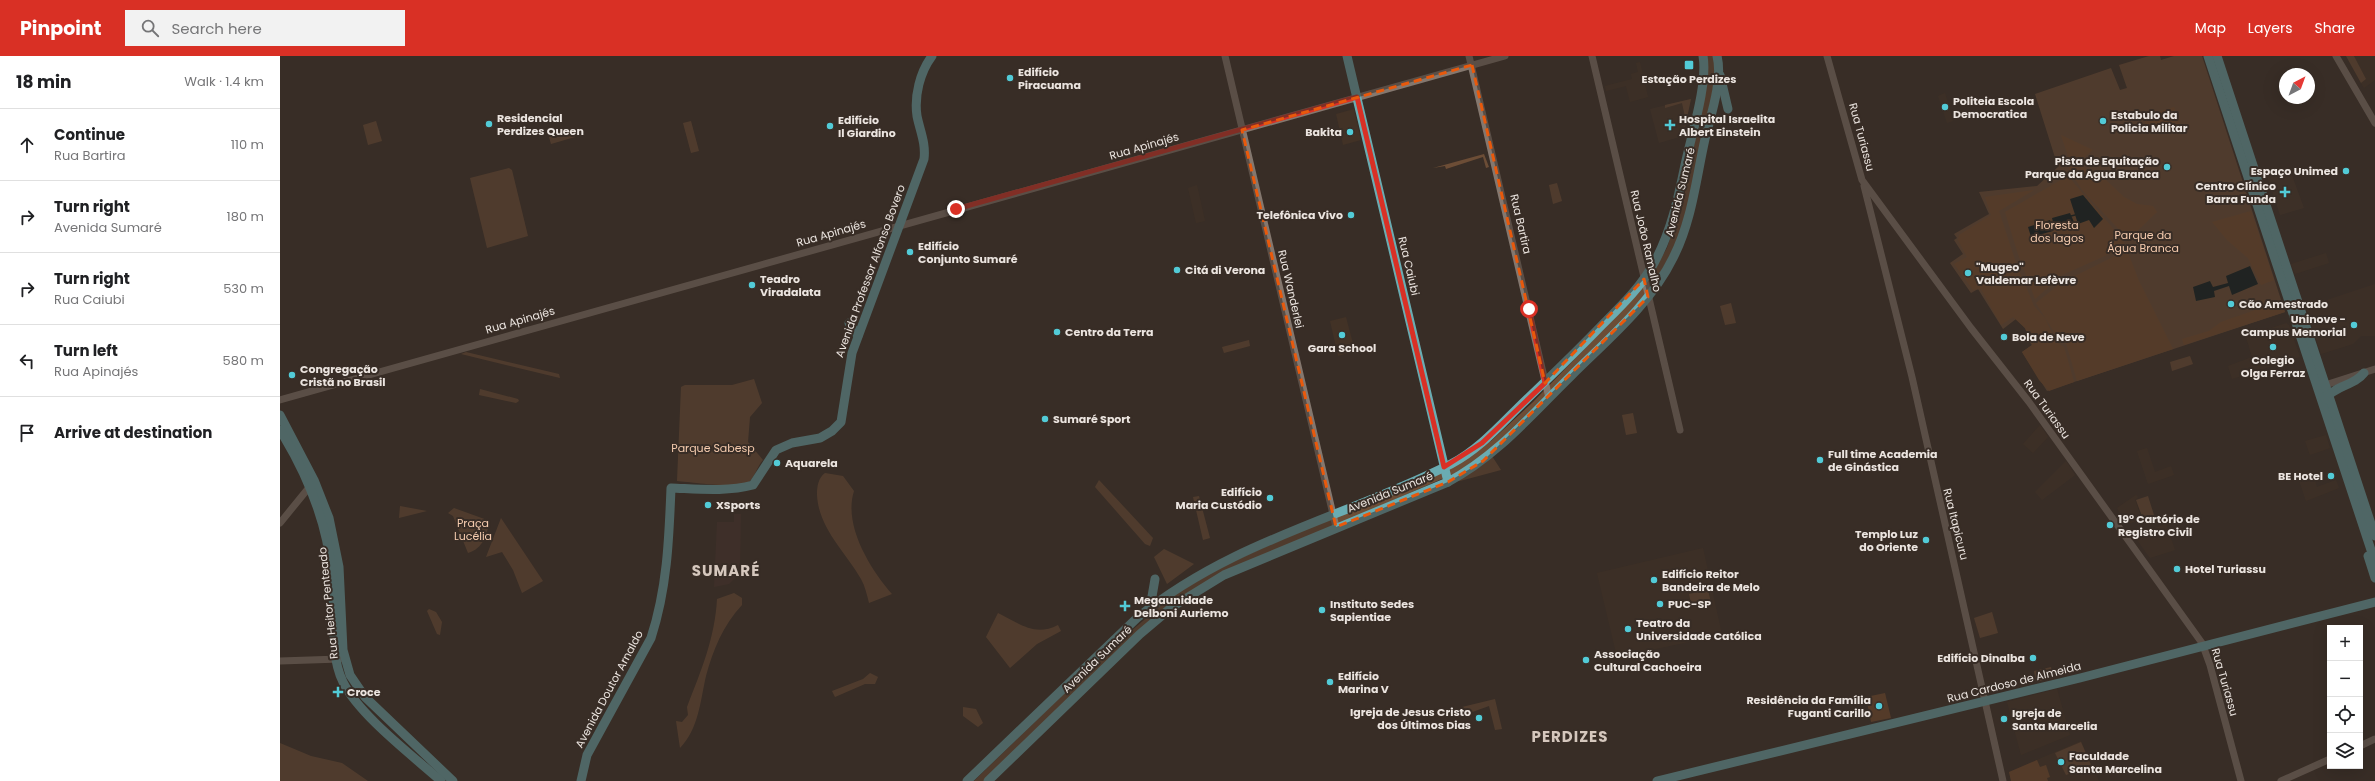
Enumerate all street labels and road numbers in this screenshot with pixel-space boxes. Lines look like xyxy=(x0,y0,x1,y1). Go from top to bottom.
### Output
street label: Rua Turiassu xyxy=(1845,101,1879,173)
street label: Rua Apinajés xyxy=(1107,128,1181,164)
street label: Avenida Sumaré xyxy=(1661,146,1699,238)
street label: Avenida Professor Alfonso Bovero xyxy=(831,182,909,360)
street label: Rua João Ramalho xyxy=(1627,189,1665,293)
street label: Rua Bartira xyxy=(1506,193,1536,255)
street label: Rua Apinajés xyxy=(794,215,868,251)
street label: Rua Caiubi xyxy=(1394,235,1424,297)
street label: Rua Wanderlei xyxy=(1274,248,1308,330)
street label: Rua Apinajés xyxy=(483,302,557,338)
street label: Rua Turiassu xyxy=(2020,376,2074,442)
street label: Avenida Sumaré xyxy=(1345,467,1435,516)
street label: Rua Itapicuru xyxy=(1939,487,1973,561)
street label: Rua Heitor Penteado xyxy=(314,546,342,660)
street label: Avenida Sumaré xyxy=(1059,621,1135,696)
street label: Avenida Doutor Arnaldo xyxy=(571,627,647,751)
street label: Rua Turiassu xyxy=(2208,646,2242,718)
street label: Rua Cardoso de Almeida xyxy=(1945,658,2083,706)

